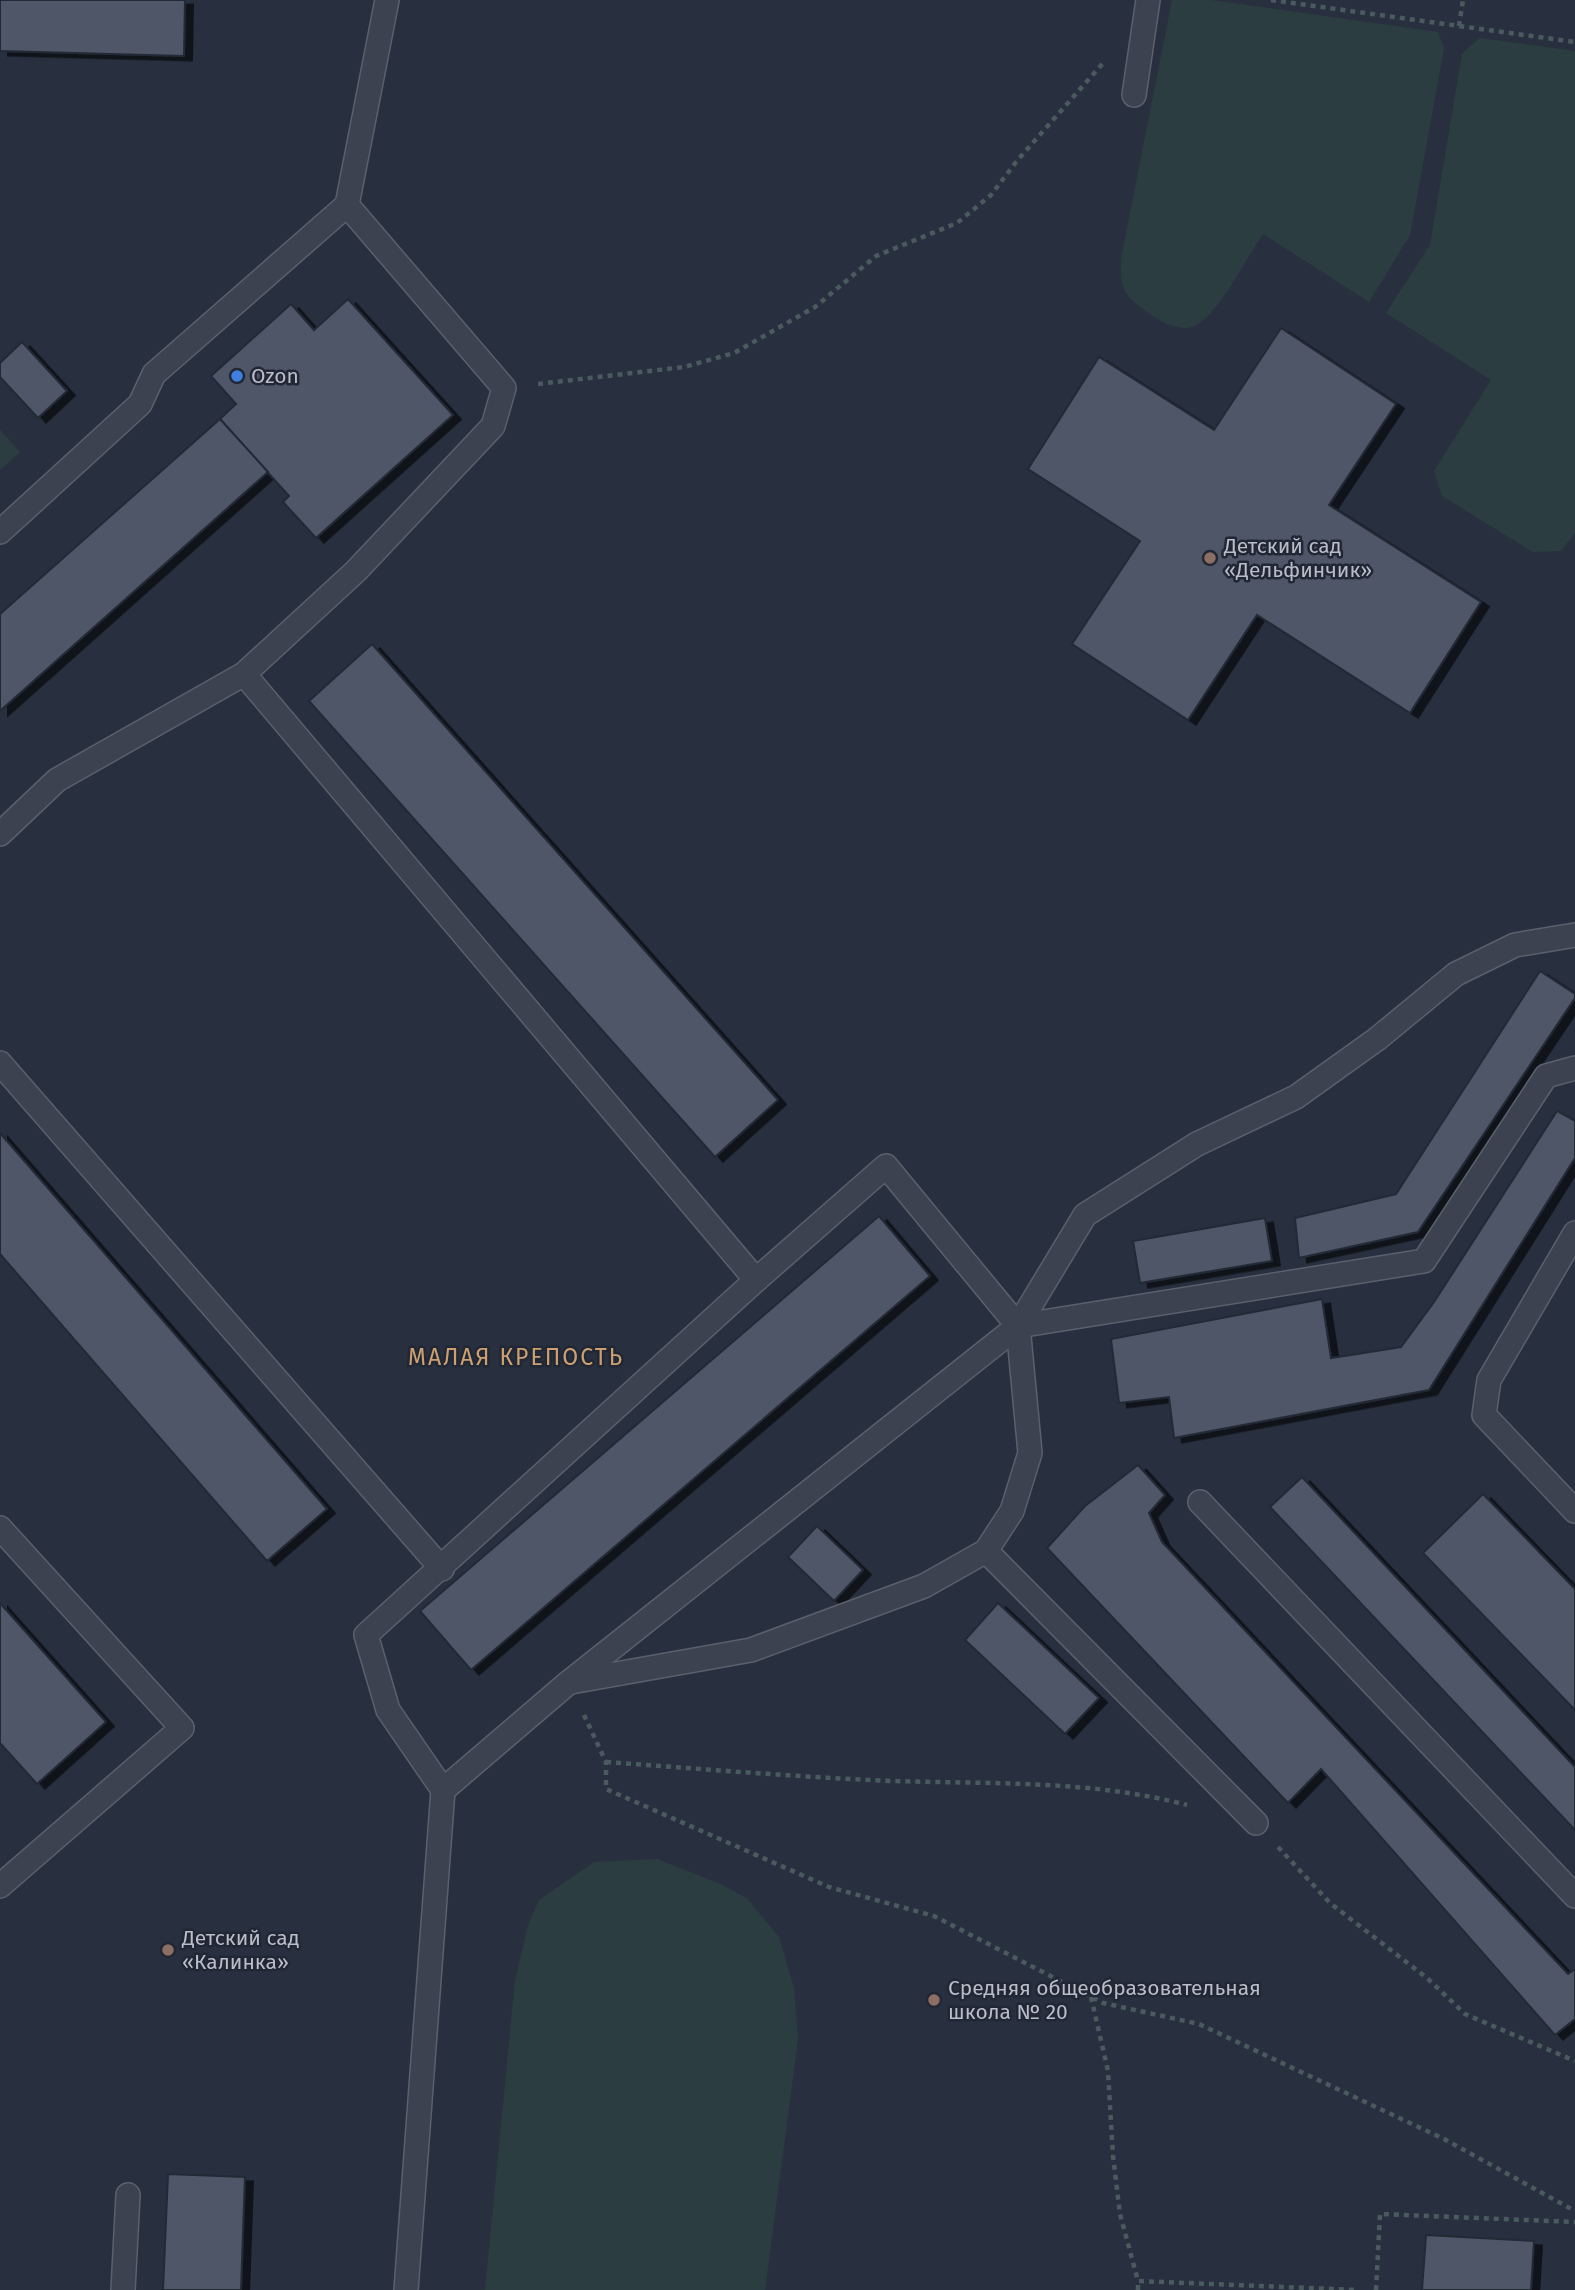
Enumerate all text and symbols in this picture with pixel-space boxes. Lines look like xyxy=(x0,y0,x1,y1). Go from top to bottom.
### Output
place label: Ozon xyxy=(251,363,299,389)
marker: Ozon xyxy=(229,368,245,384)
place label: Детский сад «Дельфинчик» xyxy=(1223,533,1372,583)
marker: Детский сад «Дельфинчик» xyxy=(1202,550,1218,566)
district label: МАЛАЯ КРЕПОСТЬ xyxy=(408,1343,624,1371)
place label: Детский сад «Калинка» xyxy=(181,1925,299,1975)
marker: Детский сад «Калинка» xyxy=(160,1942,176,1958)
place label: Средняя общеобразовательная школа № 20 xyxy=(948,1975,1261,2025)
marker: Средняя общеобразовательная школа № 20 xyxy=(926,1992,942,2008)

